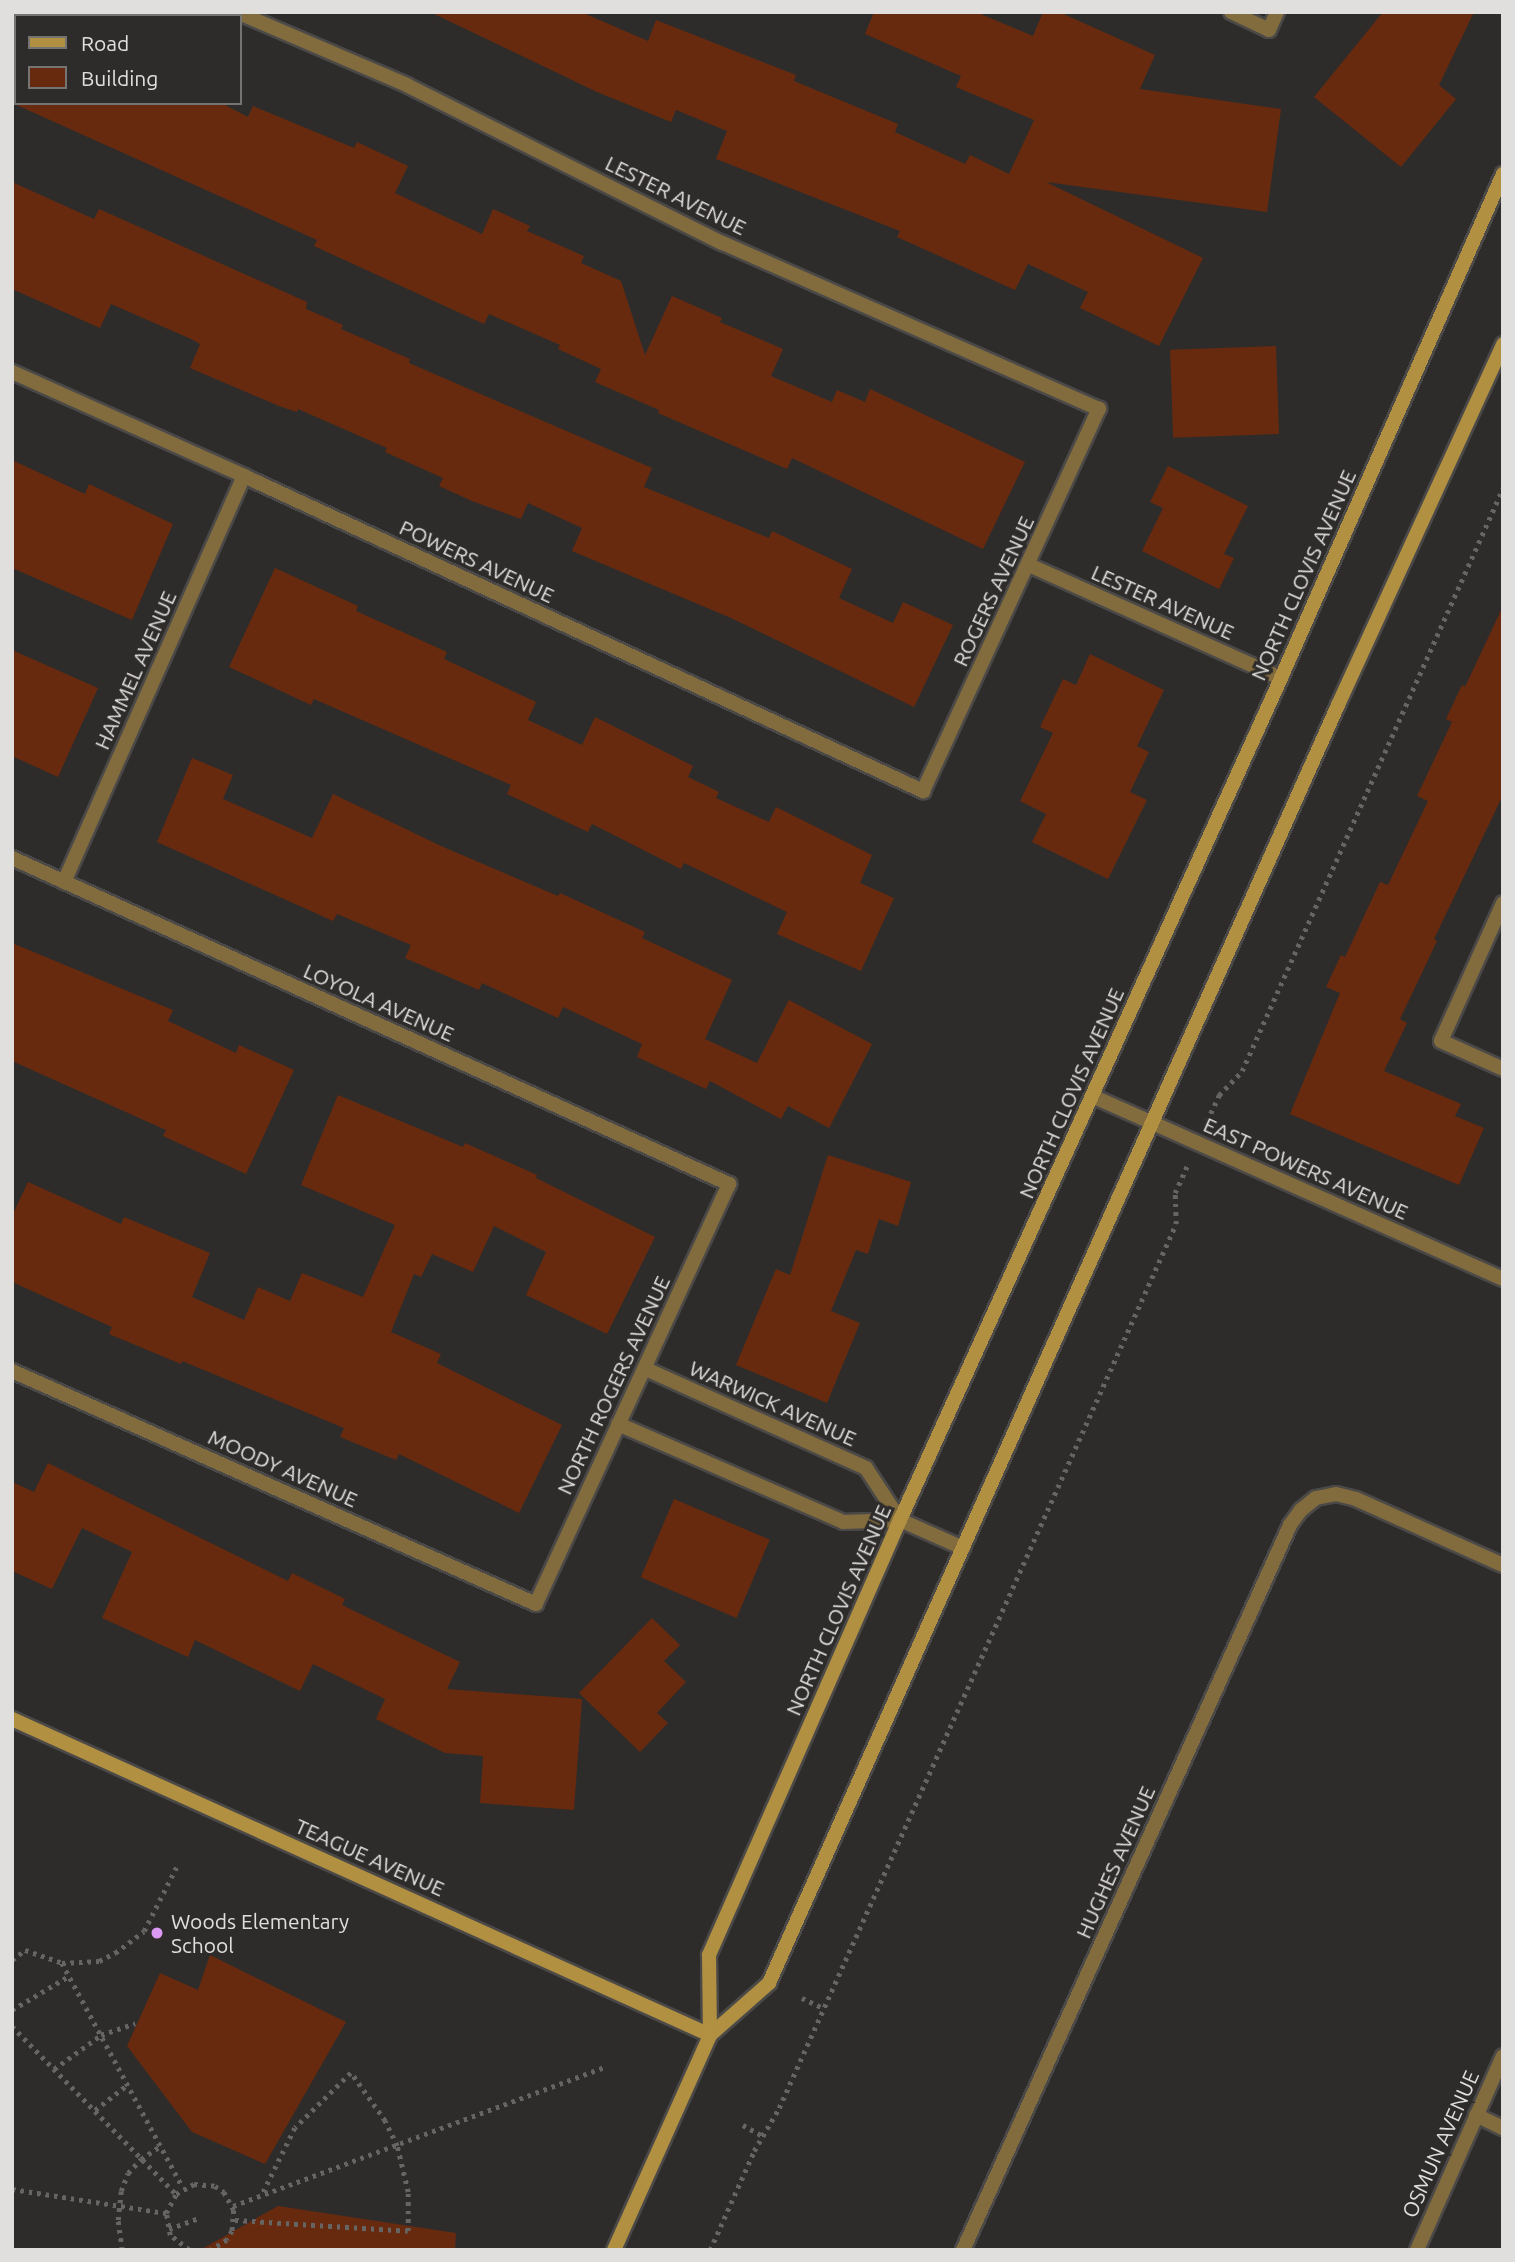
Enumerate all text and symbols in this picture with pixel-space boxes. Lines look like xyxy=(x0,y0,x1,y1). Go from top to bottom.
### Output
legend xyxy=(14,14,242,105)
text: Road xyxy=(81,31,129,55)
text: Building xyxy=(81,66,158,90)
street label: LESTER AVENUE xyxy=(601,150,751,240)
street label: NORTH CLOVIS AVENUE xyxy=(1245,466,1361,684)
street label: ROGERS AVENUE xyxy=(947,512,1039,670)
street label: POWERS AVENUE xyxy=(396,514,558,608)
street label: LESTER AVENUE xyxy=(1088,559,1238,645)
street label: HAMMEL AVENUE xyxy=(89,587,181,753)
street label: LOYOLA AVENUE xyxy=(300,958,458,1046)
street label: NORTH CLOVIS AVENUE xyxy=(1013,984,1129,1202)
street label: EAST POWERS AVENUE xyxy=(1200,1111,1412,1225)
street label: NORTH ROGERS AVENUE xyxy=(551,1272,675,1498)
street label: WARWICK AVENUE xyxy=(686,1355,860,1451)
street label: MOODY AVENUE xyxy=(204,1424,362,1512)
street label: NORTH CLOVIS AVENUE xyxy=(780,1501,896,1719)
street label: HUGHES AVENUE xyxy=(1070,1782,1160,1942)
street label: TEAGUE AVENUE xyxy=(291,1813,449,1901)
place label: Woods Elementary School xyxy=(171,1908,349,1958)
marker: Woods Elementary School xyxy=(149,1925,165,1941)
street label: OSMUN AVENUE xyxy=(1396,2066,1484,2222)

